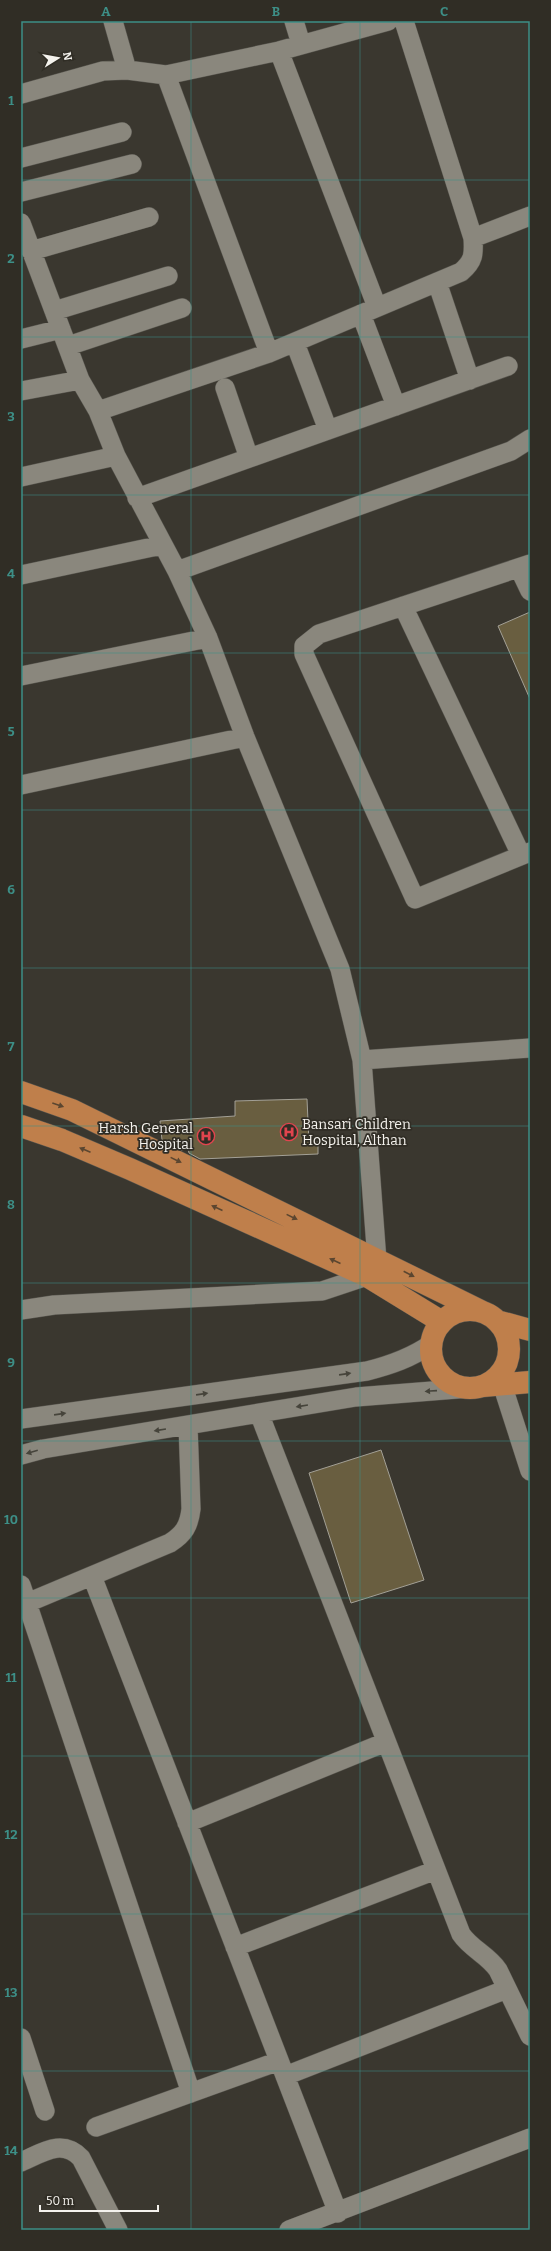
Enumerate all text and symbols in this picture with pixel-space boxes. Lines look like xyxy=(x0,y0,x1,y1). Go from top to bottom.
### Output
text: A xyxy=(101,4,111,19)
text: B xyxy=(272,4,280,19)
text: C xyxy=(440,4,448,19)
north arrow xyxy=(38,38,78,78)
text: N xyxy=(60,51,75,62)
text: 1 xyxy=(8,93,14,108)
text: 2 xyxy=(7,251,15,266)
text: 3 xyxy=(7,409,15,424)
text: 4 xyxy=(7,566,15,581)
text: 5 xyxy=(7,724,15,739)
text: 6 xyxy=(7,882,15,897)
text: 7 xyxy=(8,1039,15,1054)
one-way arrow xyxy=(52,1102,64,1108)
place label: Bansari Children Hospital, Althan xyxy=(302,1116,411,1149)
place label: Harsh General Hospital xyxy=(98,1120,193,1153)
hospital icon: Bansari Children Hospital, Althan xyxy=(279,1122,299,1142)
hospital icon: Harsh General Hospital xyxy=(196,1126,216,1146)
one-way arrow xyxy=(79,1146,91,1152)
one-way arrow xyxy=(170,1157,181,1163)
text: 8 xyxy=(7,1197,15,1212)
one-way arrow xyxy=(211,1205,222,1211)
one-way arrow xyxy=(287,1214,298,1220)
one-way arrow xyxy=(329,1258,341,1264)
one-way arrow xyxy=(403,1271,415,1278)
text: 9 xyxy=(7,1355,15,1370)
one-way arrow xyxy=(339,1371,351,1377)
one-way arrow xyxy=(425,1387,437,1394)
one-way arrow xyxy=(196,1391,208,1397)
one-way arrow xyxy=(296,1403,308,1409)
one-way arrow xyxy=(54,1411,66,1417)
one-way arrow xyxy=(154,1427,166,1433)
one-way arrow xyxy=(26,1449,38,1455)
text: 10 xyxy=(4,1512,18,1527)
text: 11 xyxy=(5,1670,17,1685)
text: 12 xyxy=(5,1827,17,1842)
text: 13 xyxy=(4,1985,18,2000)
text: 14 xyxy=(4,2143,18,2158)
scale bar xyxy=(40,2187,158,2213)
text: 50 m xyxy=(46,2194,75,2208)

